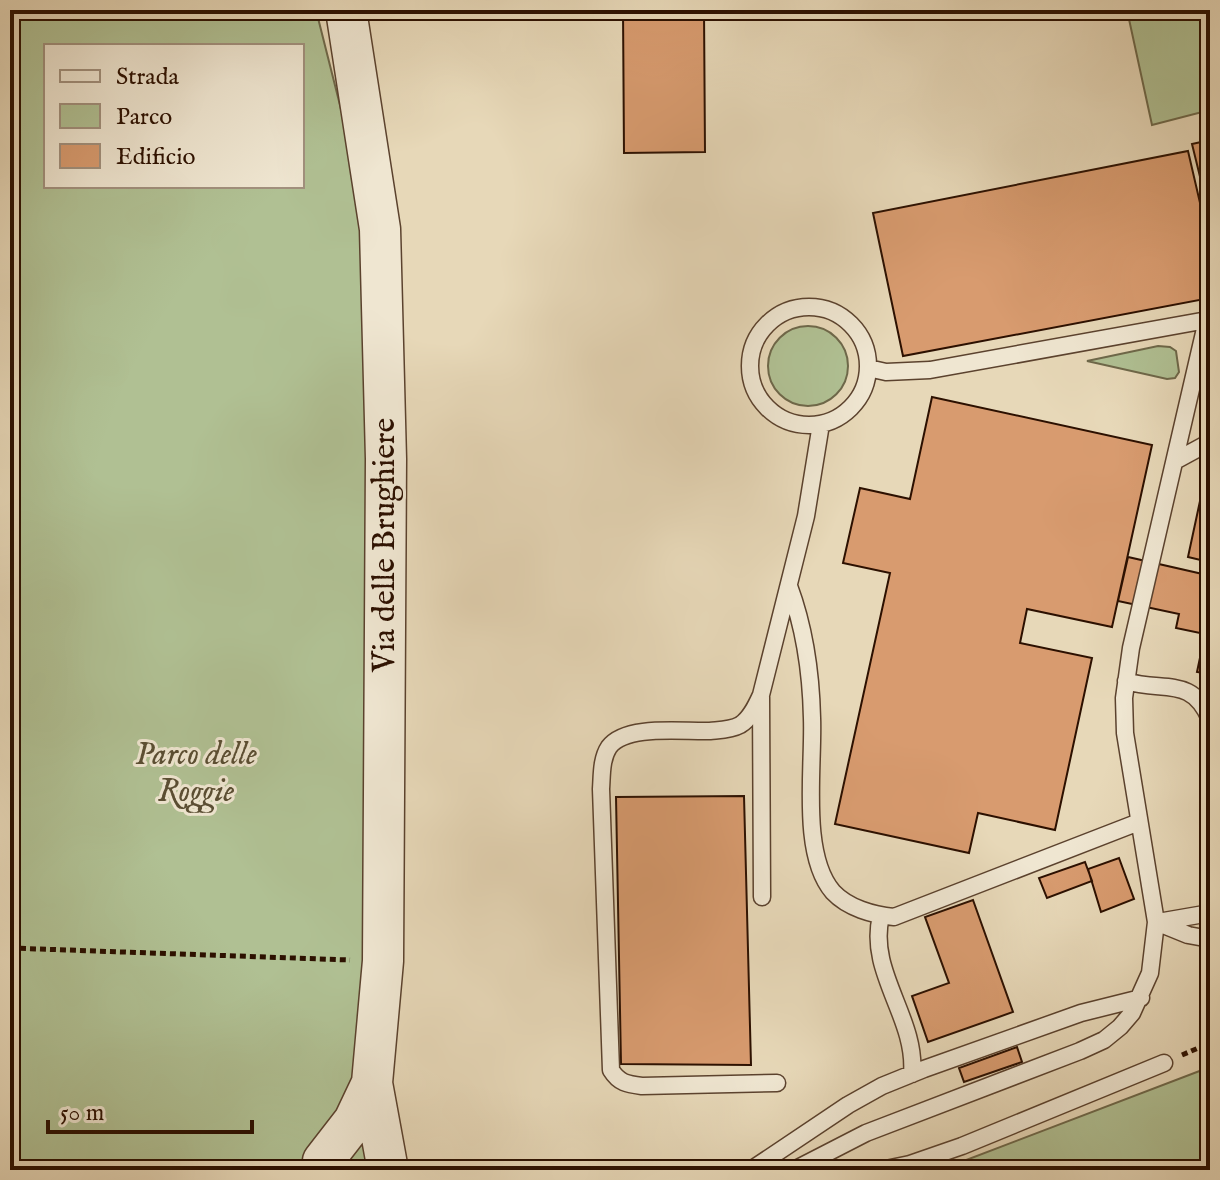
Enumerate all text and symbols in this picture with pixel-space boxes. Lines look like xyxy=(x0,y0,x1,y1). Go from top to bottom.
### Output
legend xyxy=(44,44,304,188)
text: Strada xyxy=(116,62,180,93)
text: Parco xyxy=(116,102,172,133)
text: Edificio xyxy=(116,142,195,173)
street label: Via delle Brughiere xyxy=(365,418,406,673)
park label: Parco delle Roggie xyxy=(135,735,257,813)
scale bar xyxy=(48,1084,252,1134)
text: 50 m xyxy=(60,1098,104,1129)

